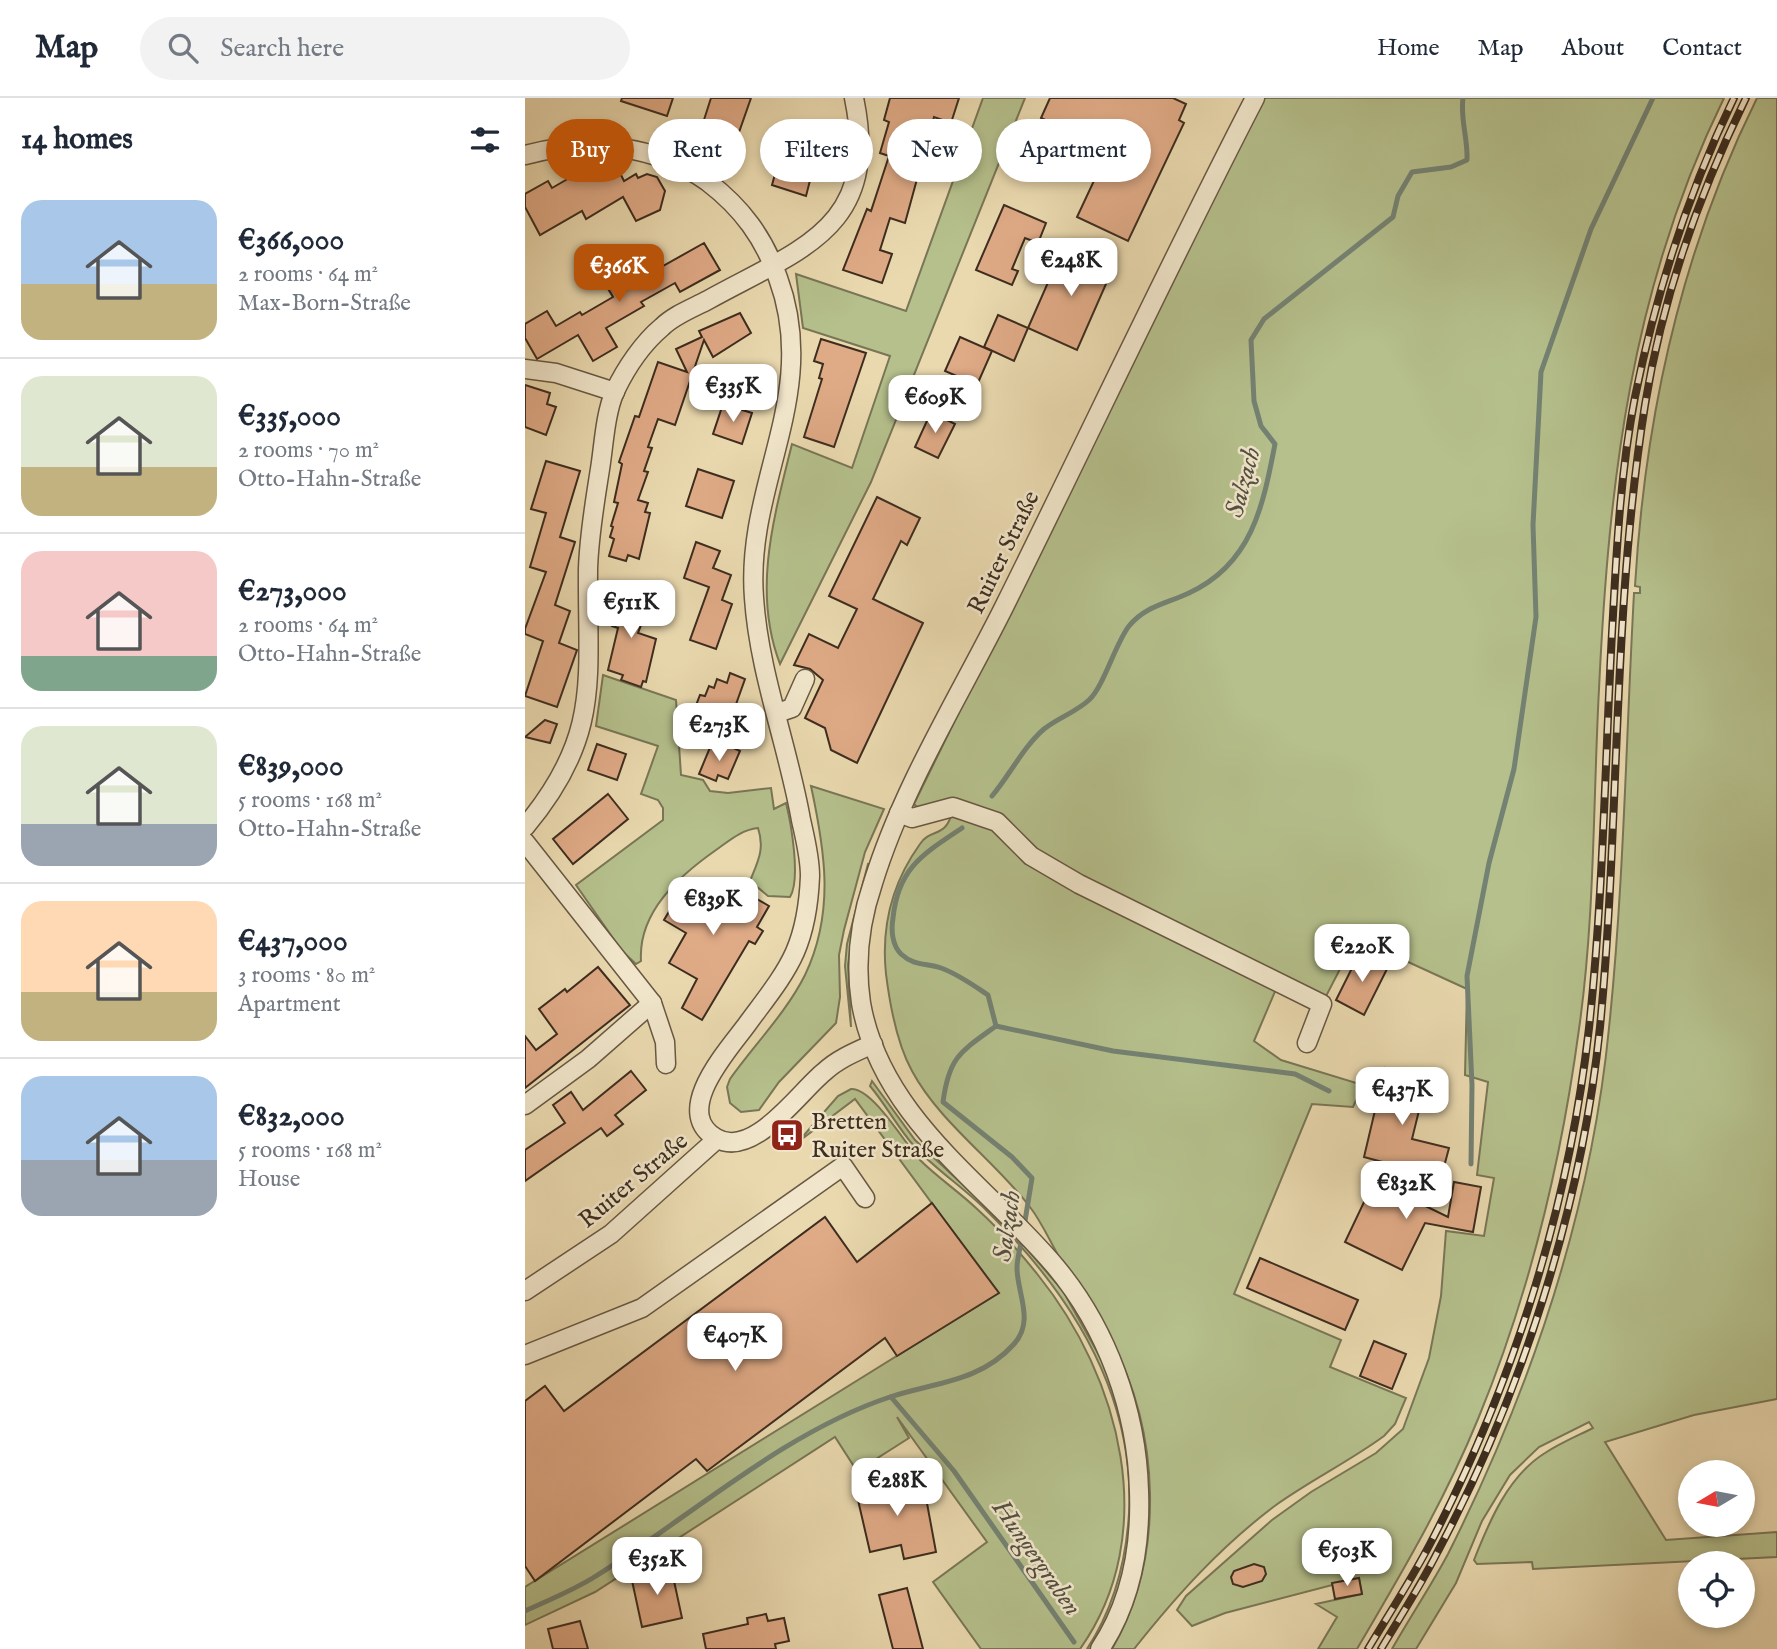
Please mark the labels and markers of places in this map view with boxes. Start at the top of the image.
pin: €248K [1022,238,1120,298]
pin: €366K [570,244,668,304]
pin: €335K [684,364,782,424]
pin: €609K [886,376,984,435]
pin: €511K [582,580,680,640]
pin: €273K [670,704,768,763]
pin: €839K [664,878,762,937]
pin: €220K [1313,924,1411,984]
pin: €437K [1353,1068,1451,1127]
place label: Bretten Ruiter Straße [811,1107,944,1166]
bus stop icon: Bretten Ruiter Straße [768,1116,806,1154]
pin: €832K [1357,1162,1455,1221]
pin: €407K [686,1314,784,1373]
pin: €288K [848,1458,946,1518]
pin: €503K [1298,1528,1396,1588]
pin: €352K [608,1538,706,1597]

